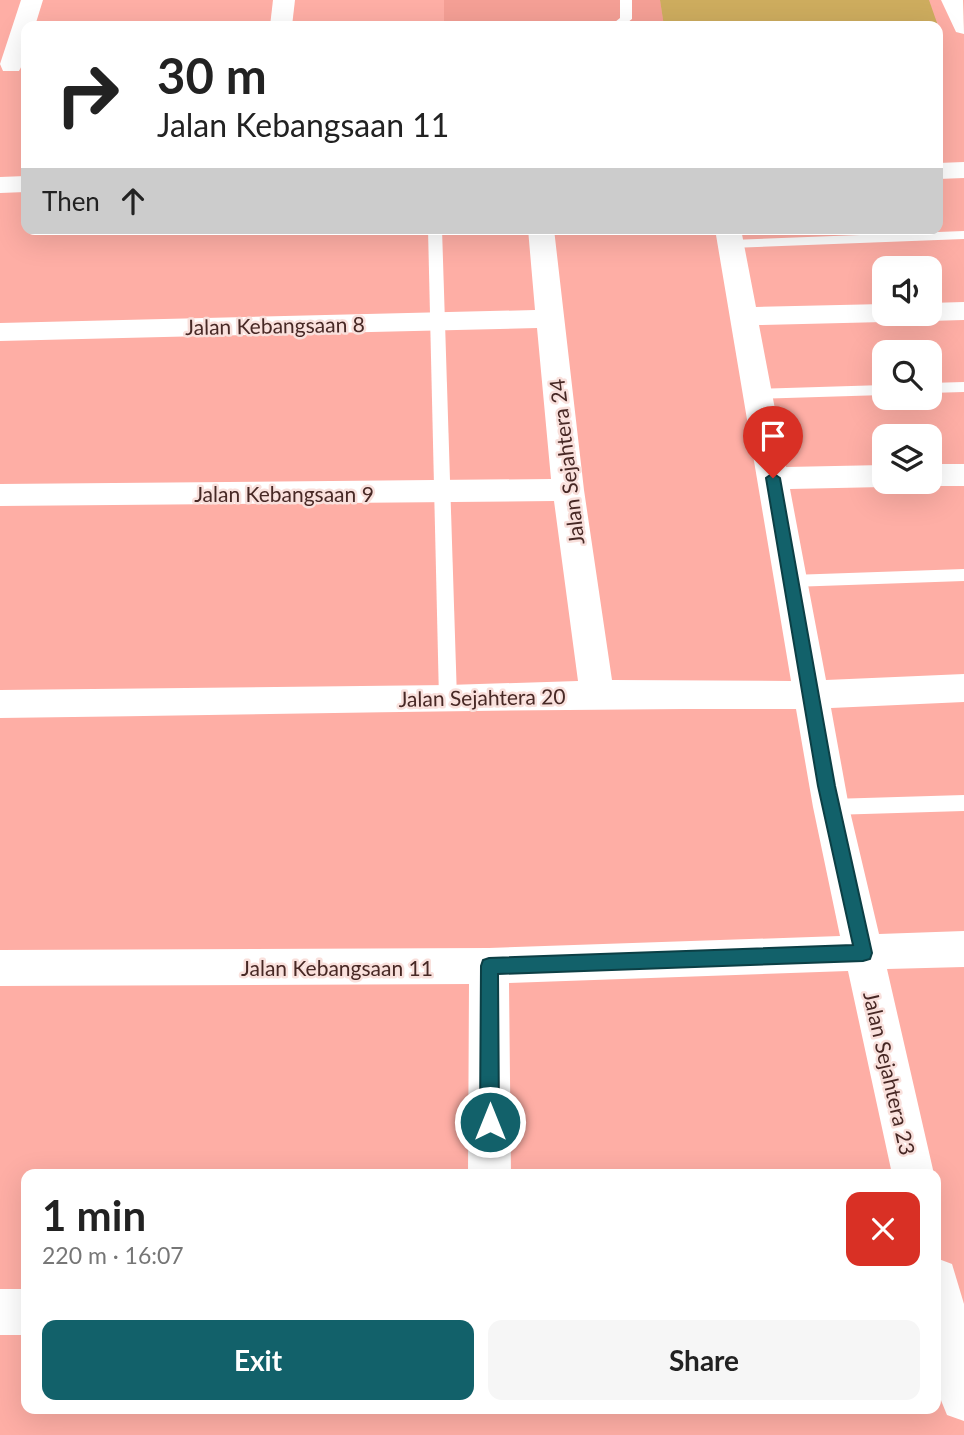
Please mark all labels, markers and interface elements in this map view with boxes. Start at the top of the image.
text: 30 m [157,46,267,104]
icon: right [42,49,133,140]
text: Jalan Kebangsaan 11 [157,105,449,144]
icon: ahead [114,182,152,220]
text: Then [42,185,100,217]
map controls [872,256,942,494]
button: sound [872,256,942,326]
street label: Jalan Kebangsaan 8 [185,311,365,339]
button: search [872,340,942,410]
street label: Jalan Sejahtera 24 [543,378,589,546]
pin [743,406,803,478]
icon: arrive [754,417,792,455]
button: layers [872,424,942,494]
street label: Jalan Kebangsaan 9 [194,481,374,506]
street label: Jalan Sejahtera 20 [398,683,566,711]
street label: Jalan Kebangsaan 11 [241,955,433,980]
street label: Jalan Sejahtera 23 [859,989,921,1157]
position arrow [453,1085,527,1159]
text: 1 min [42,1190,146,1240]
button: close [846,1192,920,1266]
text: 220 m · 16:07 [42,1241,184,1269]
button: Exit [42,1320,474,1400]
button: Share [488,1320,920,1400]

